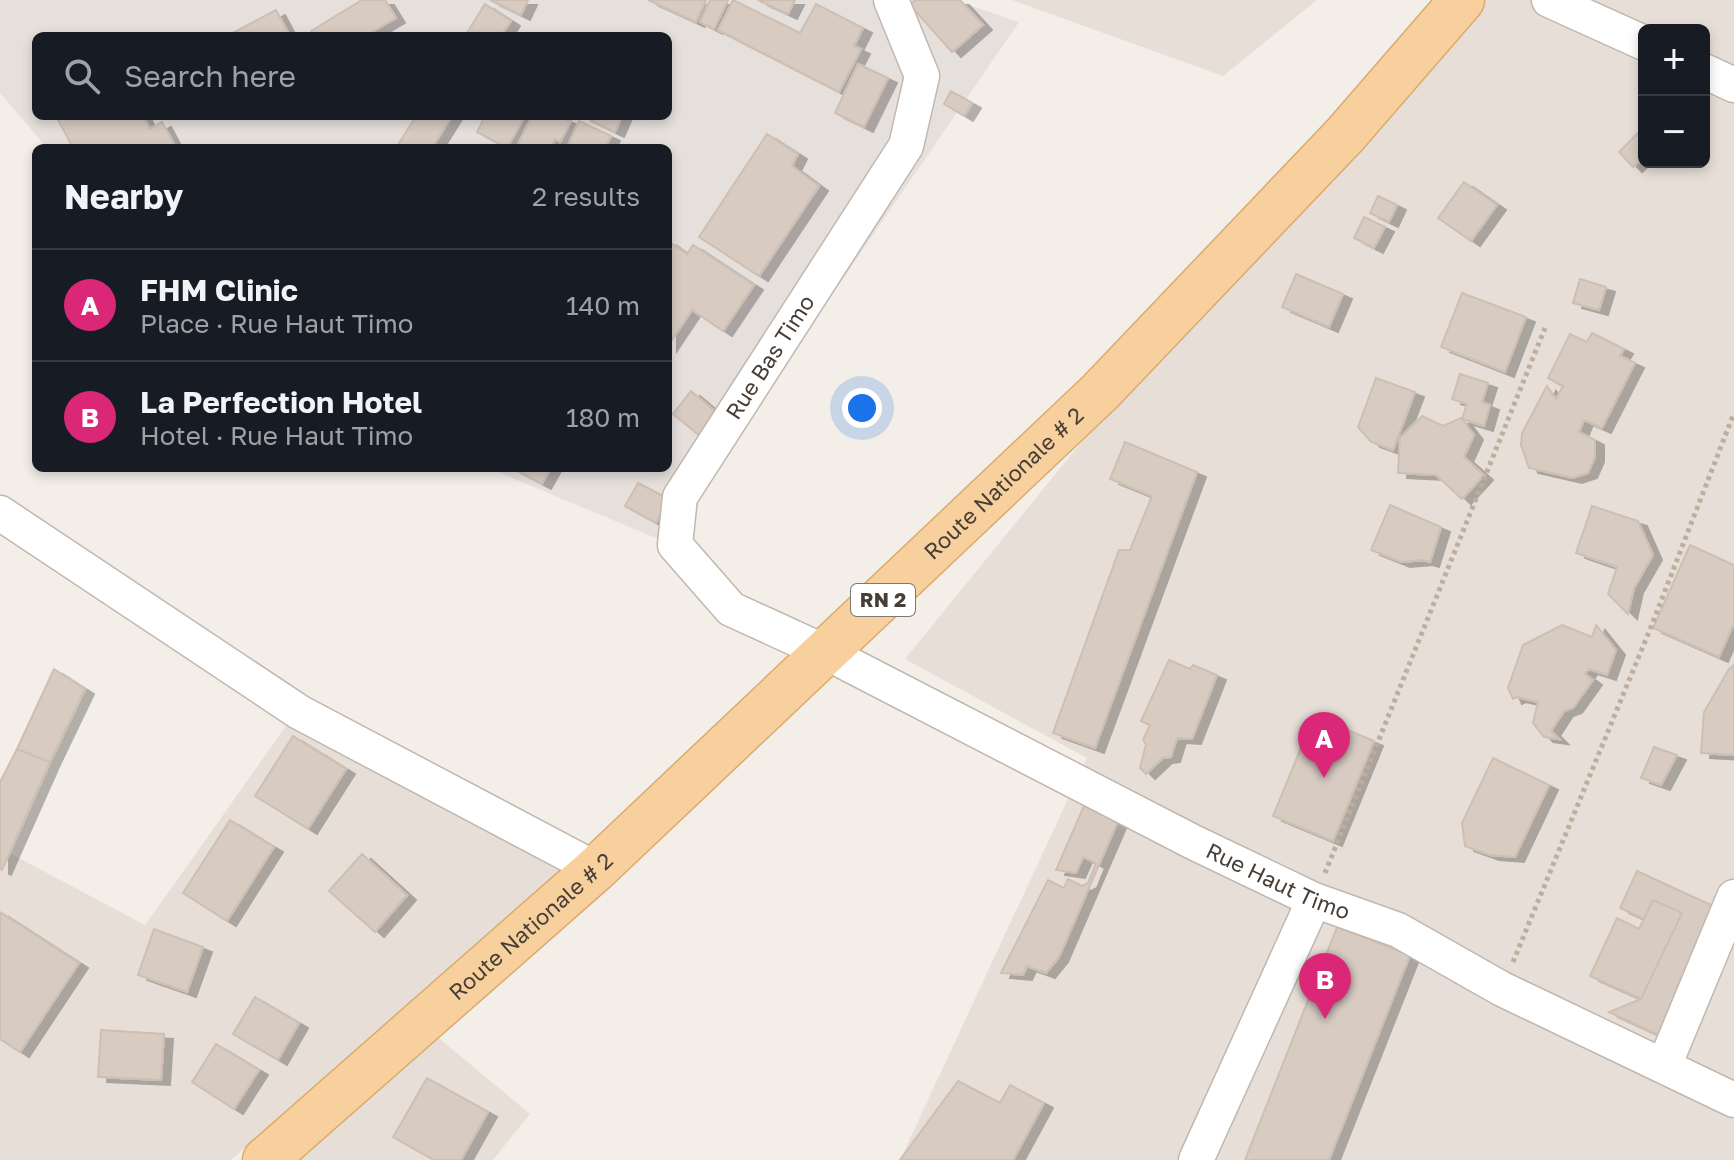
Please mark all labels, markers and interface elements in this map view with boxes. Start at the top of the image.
map controls [1638,24,1710,168]
button: + [1638,24,1710,96]
search box [32,32,672,120]
icon: search [60,54,104,98]
text: Search here [124,58,296,94]
button: − [1638,96,1710,168]
text: Nearby [64,176,184,216]
text: 2 results [532,181,640,212]
text: FHM Clinic [140,272,298,308]
text: A [81,290,99,321]
text: 140 m [566,290,640,321]
street label: Rue Bas Timo [719,290,820,424]
text: Place · Rue Haut Timo [140,308,413,339]
text: La Perfection Hotel [140,384,422,420]
your location [842,388,882,428]
street label: Route Nationale # 2 [918,401,1089,565]
text: B [81,402,99,433]
text: 180 m [566,402,640,433]
text: Hotel · Rue Haut Timo [140,420,413,451]
road number: RN 2 [851,584,915,616]
pin: A [1298,712,1350,778]
street label: Rue Haut Timo [1202,836,1354,925]
street label: Route Nationale # 2 [443,846,618,1005]
pin: B [1299,953,1351,1019]

